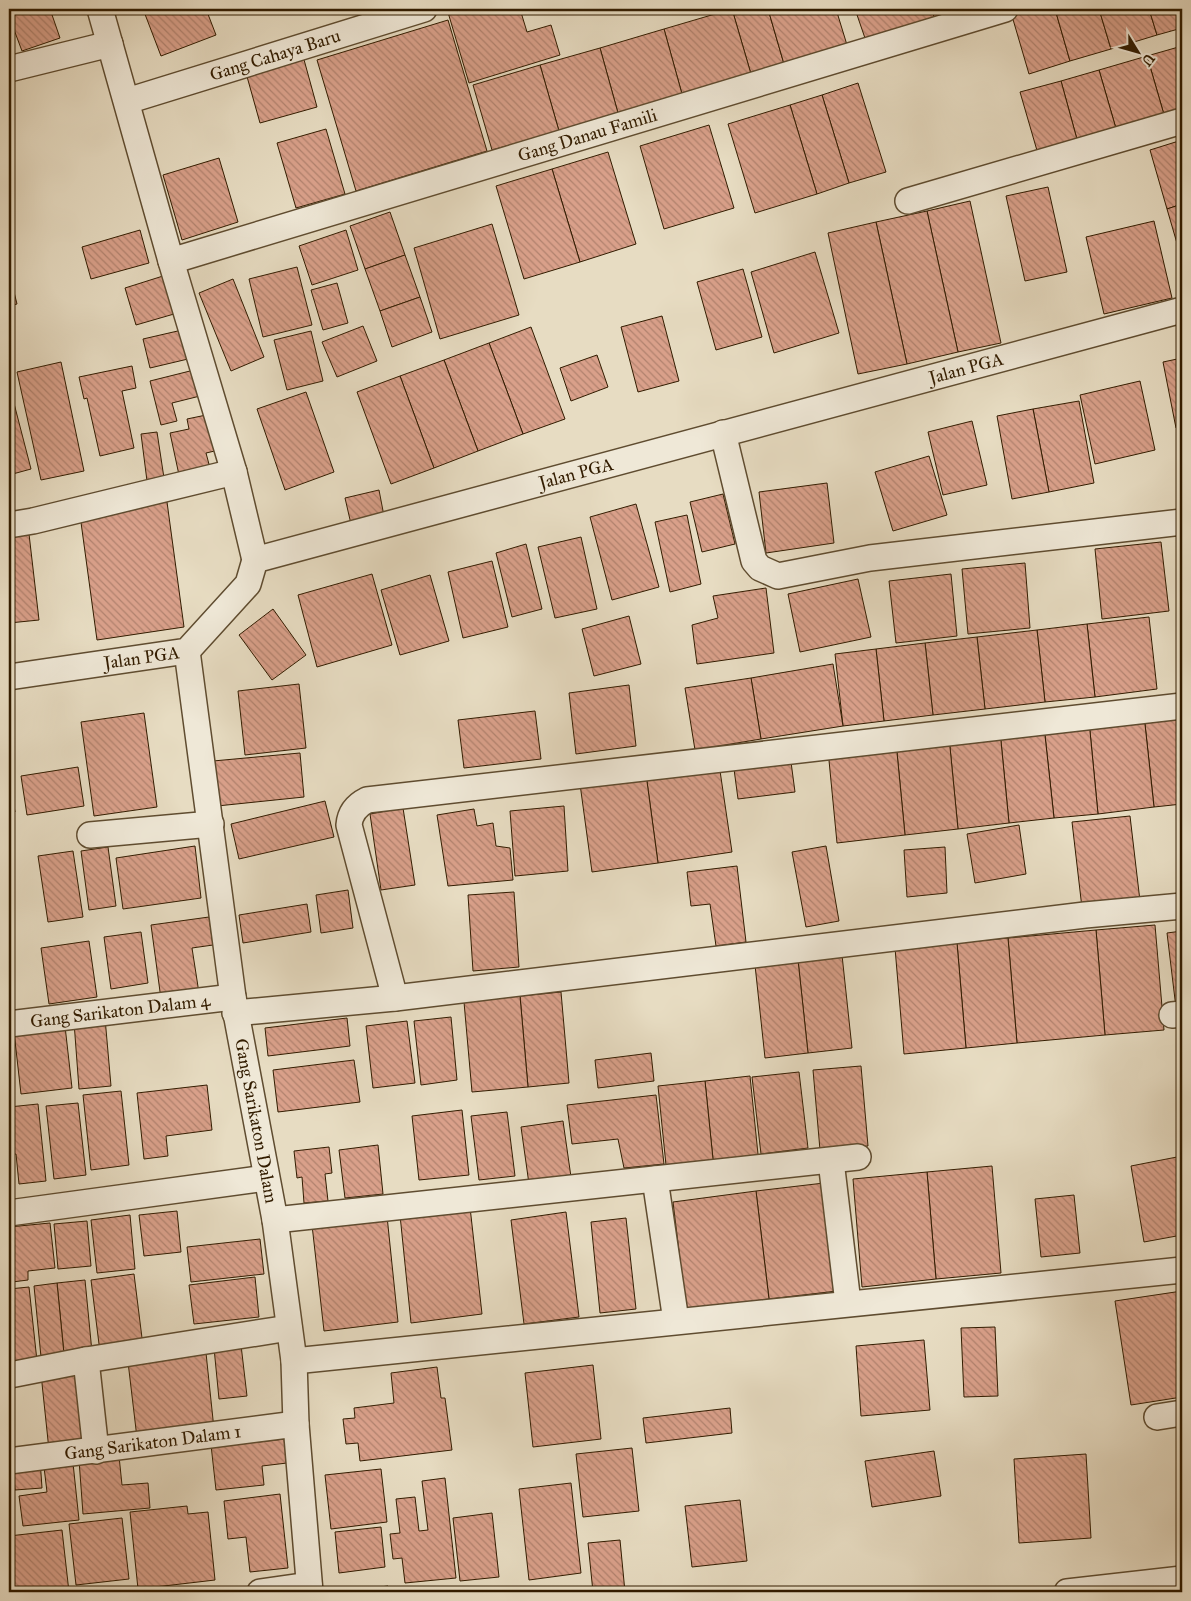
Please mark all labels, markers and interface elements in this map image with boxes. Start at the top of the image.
street label: Gang Cahaya Baru [207,24,344,86]
north arrow [1114,28,1164,78]
text: U [1137,50,1158,70]
street label: Gang Danau Famili [515,104,660,167]
street label: Jalan PGA [925,348,1006,390]
street label: Jalan PGA [534,453,616,495]
street label: Jalan PGA [100,641,181,675]
street label: Gang Sarikaton Dalam 4 [29,989,212,1032]
street label: Gang Sarikaton Dalam [230,1037,283,1205]
street label: Gang Sarikaton Dalam 1 [63,1420,243,1465]

